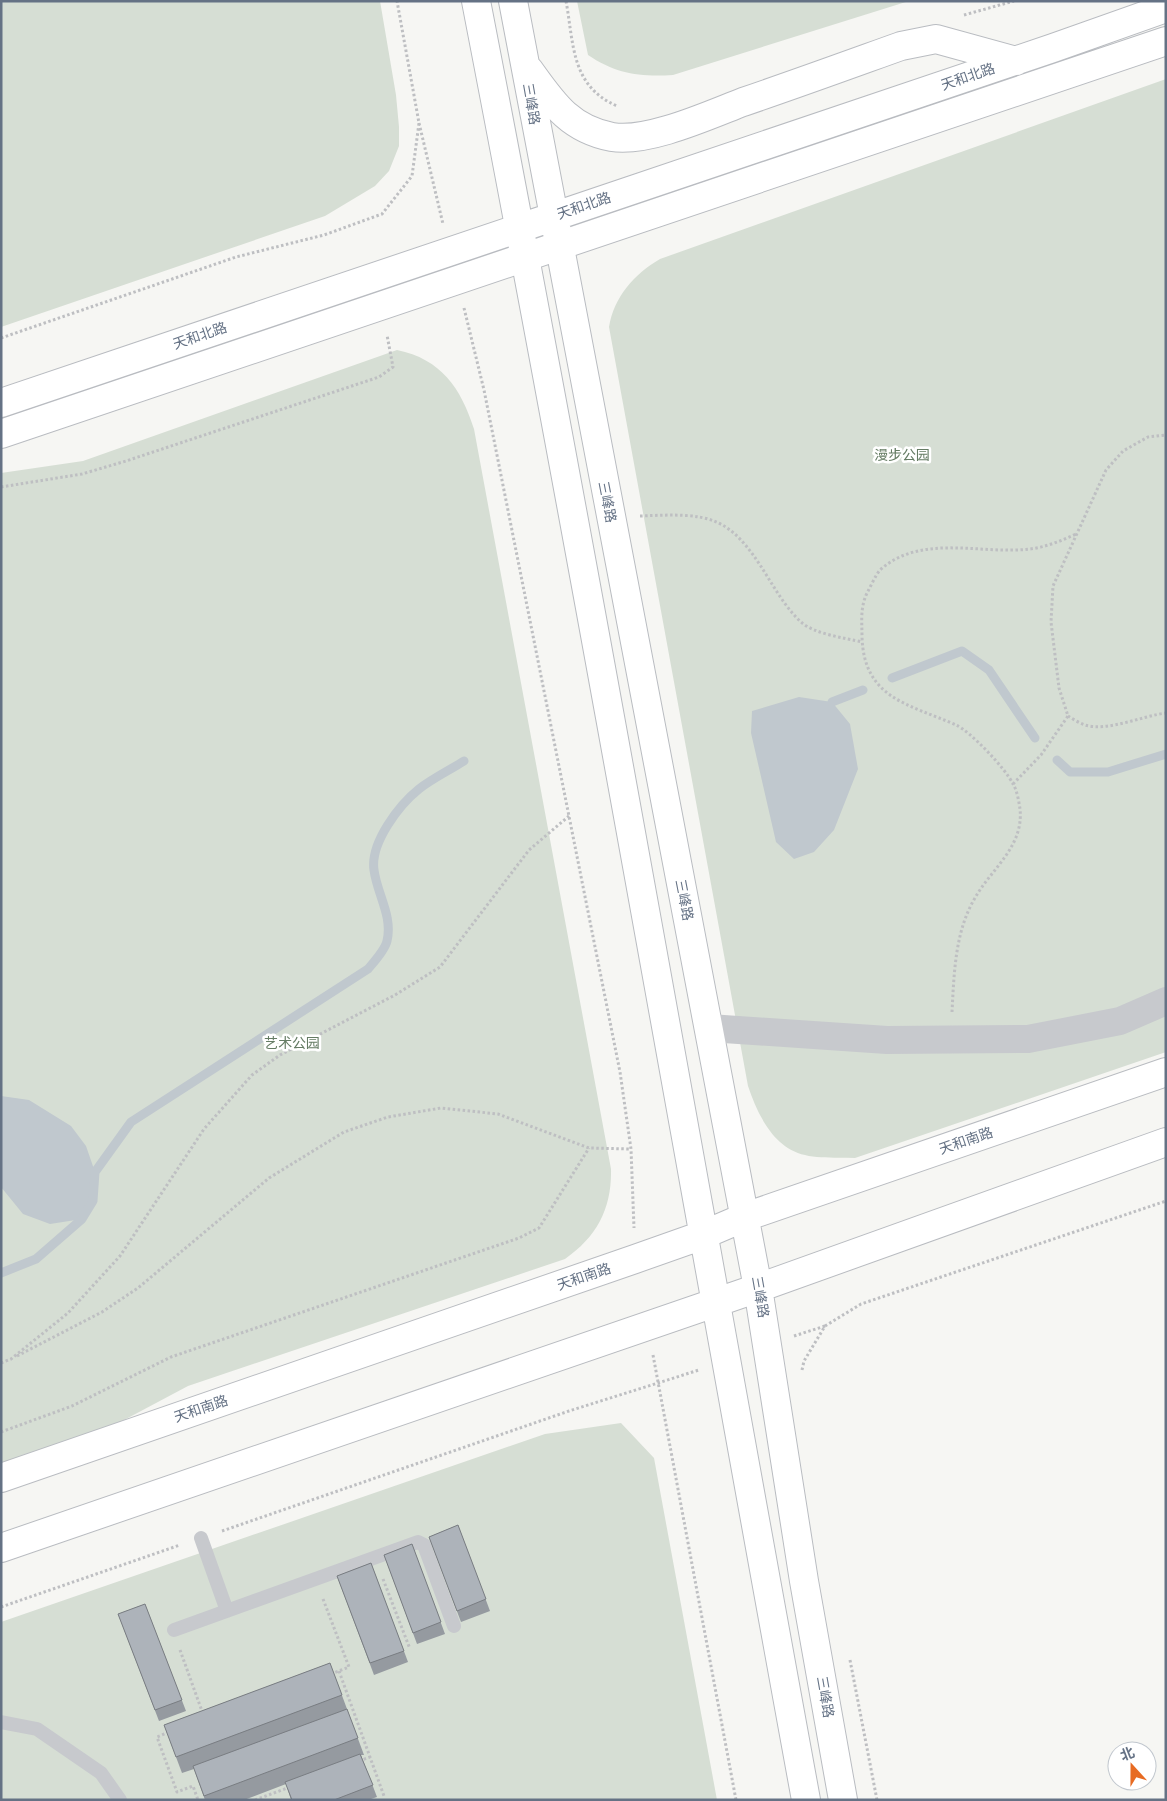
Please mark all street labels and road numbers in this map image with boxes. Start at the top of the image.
street label: 天和北路 [939,60,997,94]
street label: 三峰路 [519,82,543,126]
street label: 天和北路 [555,189,613,223]
street label: 天和北路 [171,319,229,353]
street label: 三峰路 [595,480,619,524]
street label: 三峰路 [672,878,696,922]
street label: 天和南路 [937,1124,995,1158]
street label: 天和南路 [555,1260,613,1294]
street label: 三峰路 [748,1275,772,1319]
street label: 天和南路 [172,1392,230,1426]
street label: 三峰路 [813,1675,837,1719]

